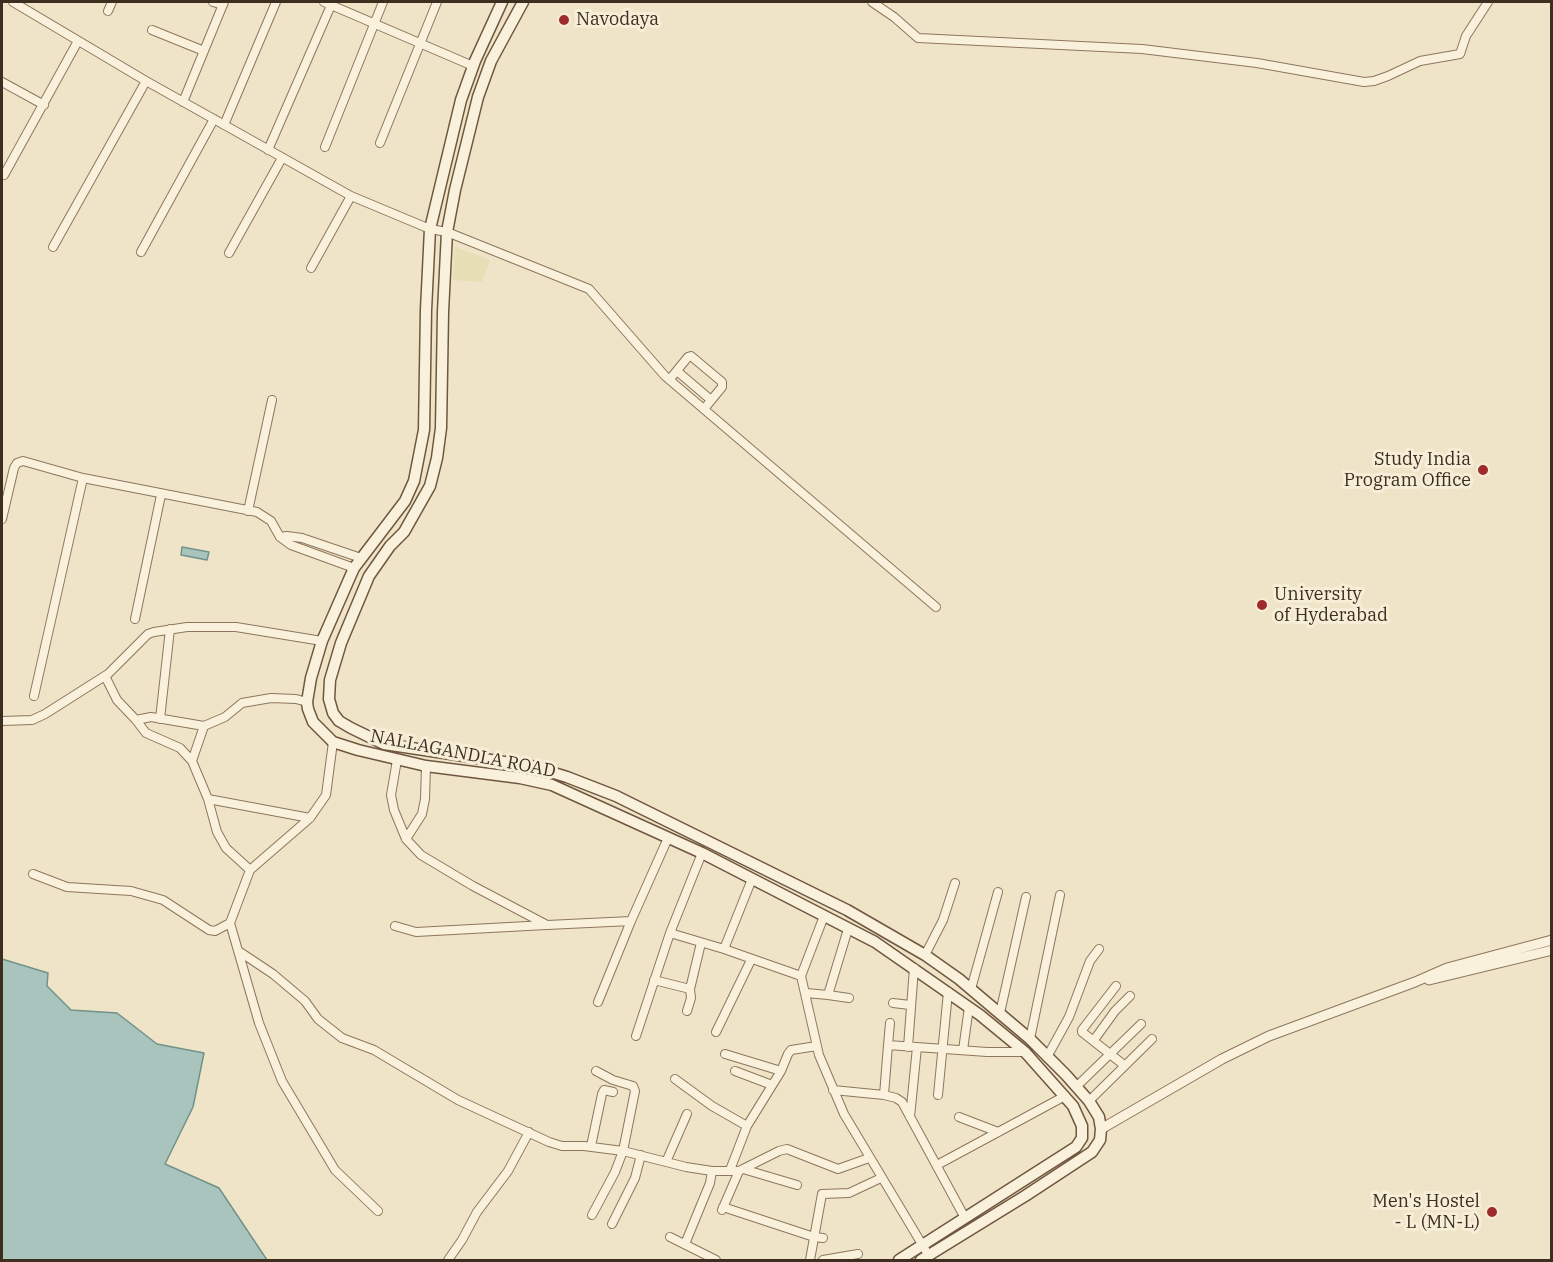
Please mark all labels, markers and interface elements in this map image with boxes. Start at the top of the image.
place label: Navodaya [576,9,659,31]
marker: Navodaya [557,13,571,27]
place label: Study India Program Office [1344,449,1471,492]
marker: Study India Program Office [1476,463,1490,477]
place label: University of Hyderabad [1274,584,1388,626]
marker: University of Hyderabad [1255,598,1269,612]
street label: NALLAGANDLA ROAD [369,725,557,783]
place label: Men's Hostel - L (MN-L) [1372,1191,1480,1234]
marker: Men's Hostel - L (MN-L) [1485,1205,1499,1219]

